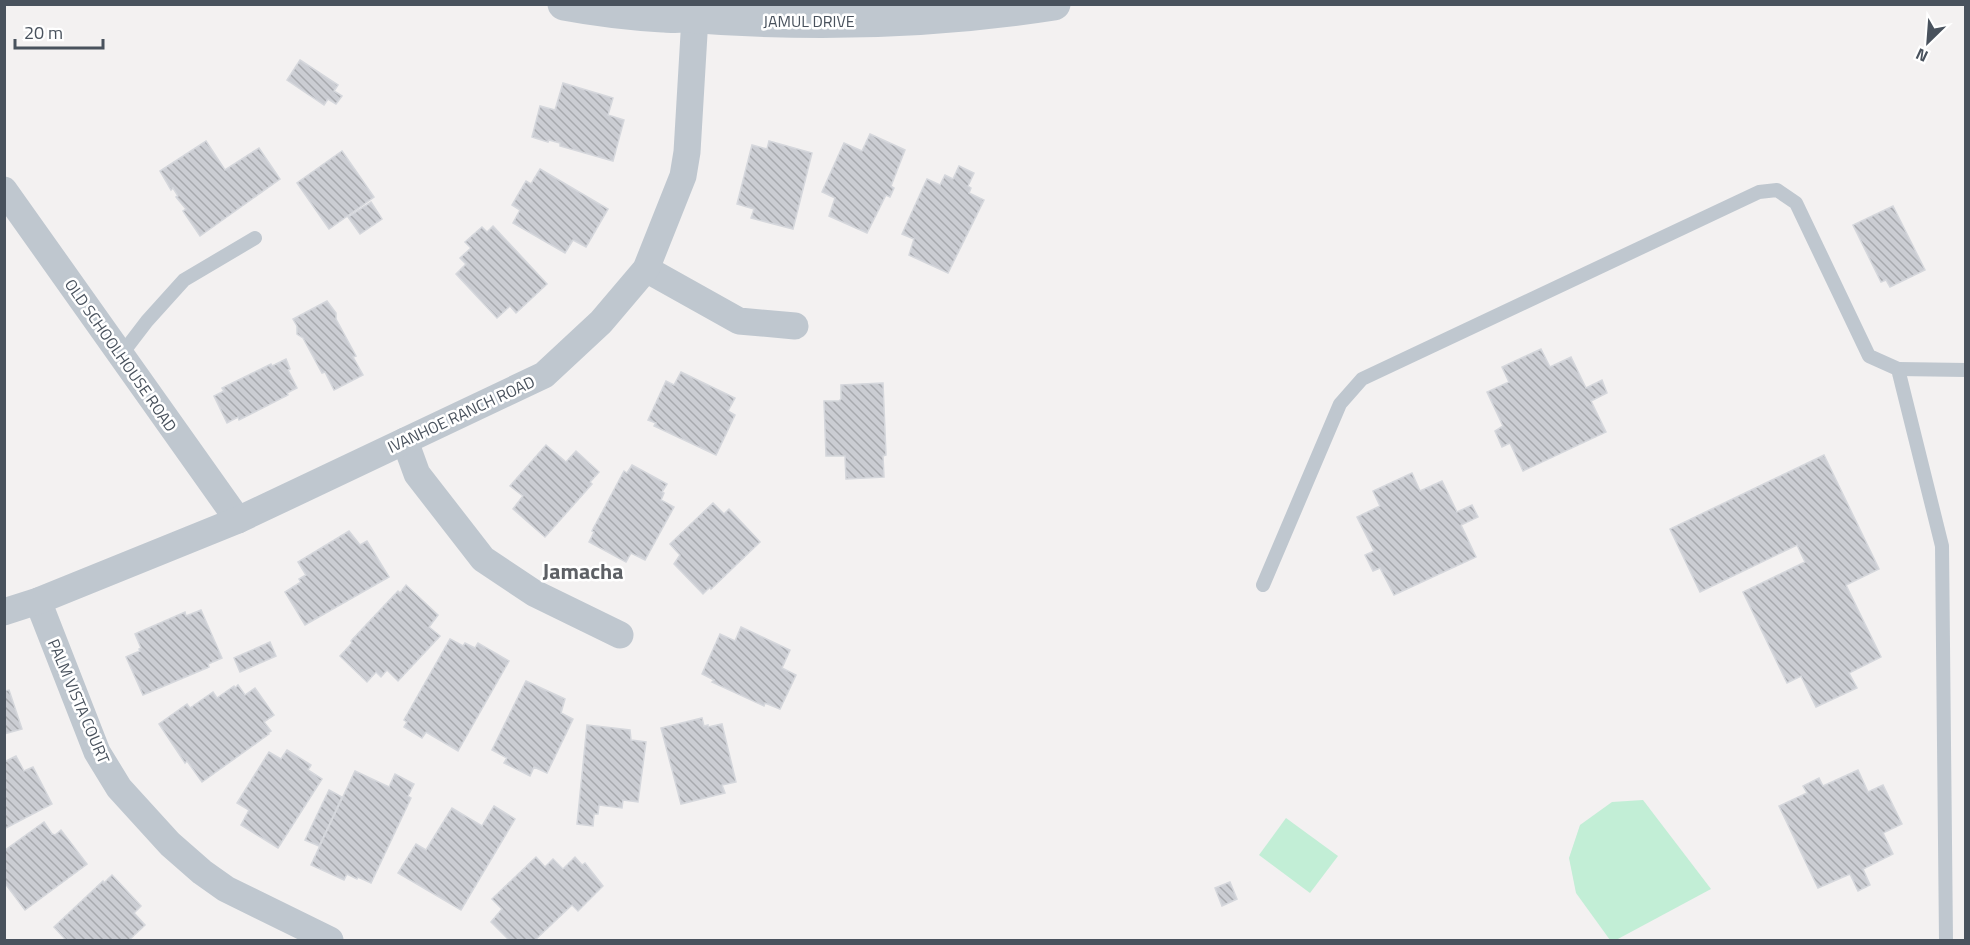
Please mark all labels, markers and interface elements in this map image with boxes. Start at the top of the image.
street label: JAMUL DRIVE [763,9,855,33]
scale bar [15,12,104,50]
north arrow [1898,12,1958,72]
text: 20 m [24,19,63,46]
text: N [1912,42,1932,69]
street label: OLD SCHOOLHOUSE ROAD [59,274,183,436]
street label: IVANHOE RANCH ROAD [383,369,539,459]
district label: Jamacha [543,554,623,588]
street label: PALM VISTA COURT [42,635,116,768]

